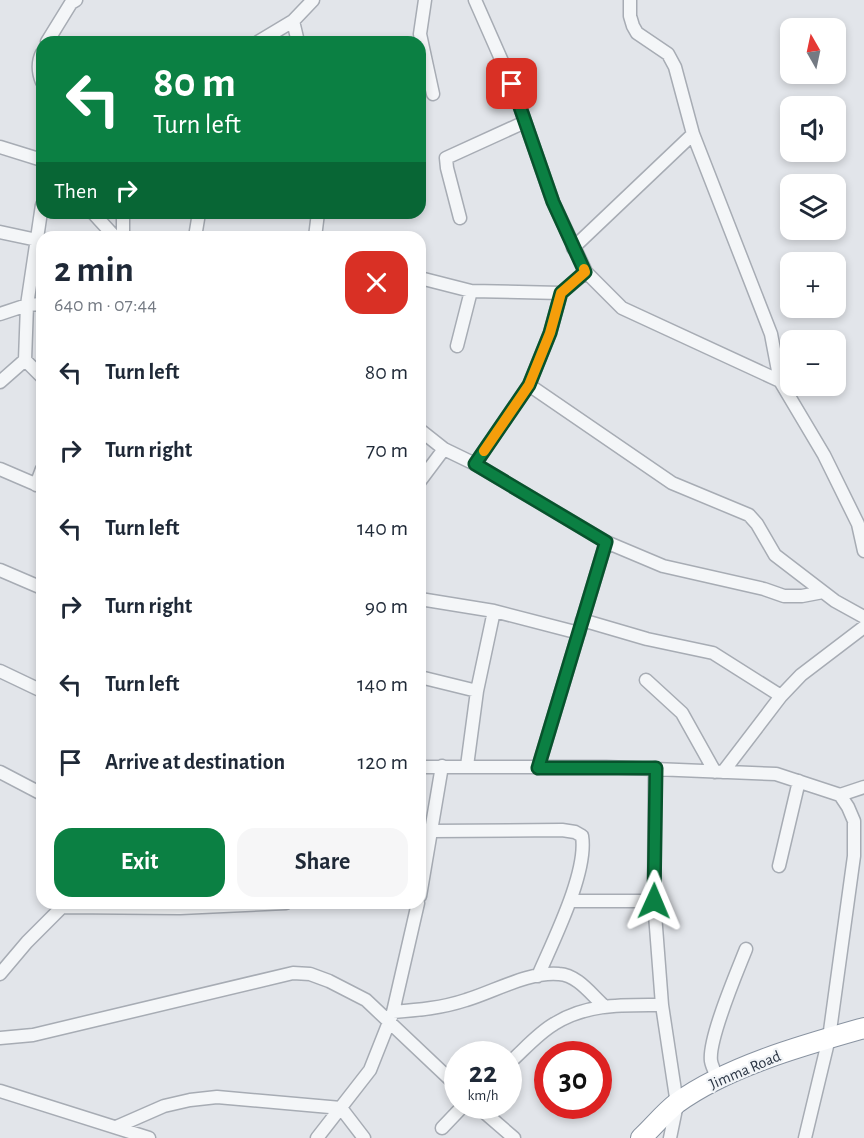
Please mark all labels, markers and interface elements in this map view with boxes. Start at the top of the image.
north arrow [780,18,846,84]
map controls [780,18,846,396]
pin [486,58,537,109]
icon: left [54,60,132,138]
text: 80 m [153,62,236,104]
icon: arrive [495,67,528,100]
button: sound [780,96,846,162]
text: Turn left [153,111,241,138]
icon: right [110,174,143,207]
button: layers [780,174,846,240]
text: Then [54,180,98,202]
button: close [345,251,408,314]
text: 2 min [54,252,134,288]
button: + [780,252,846,318]
text: 640 m · 07:44 [54,295,157,315]
button: − [780,330,846,396]
icon: left [54,356,87,389]
text: Turn left [105,361,179,383]
text: 80 m [365,361,408,383]
icon: right [54,434,87,467]
text: Turn right [105,439,192,461]
text: 70 m [366,439,408,461]
icon: left [54,512,87,545]
text: Turn left [105,517,179,539]
text: 140 m [357,517,408,539]
icon: right [54,590,87,623]
text: Turn right [105,595,192,617]
text: 90 m [365,595,408,617]
icon: left [54,668,87,701]
text: Turn left [105,673,179,695]
text: 140 m [357,673,408,695]
icon: arrive [54,746,87,779]
text: Arrive at destination [105,751,285,773]
text: 120 m [358,751,408,773]
button: Exit [54,828,225,897]
button: Share [237,828,408,897]
position arrow [622,869,686,933]
speed limit sign: 30 [534,1041,612,1119]
street label: Jimma Road [707,1048,783,1092]
text: 22 [469,1058,497,1088]
text: km/h [468,1088,498,1103]

